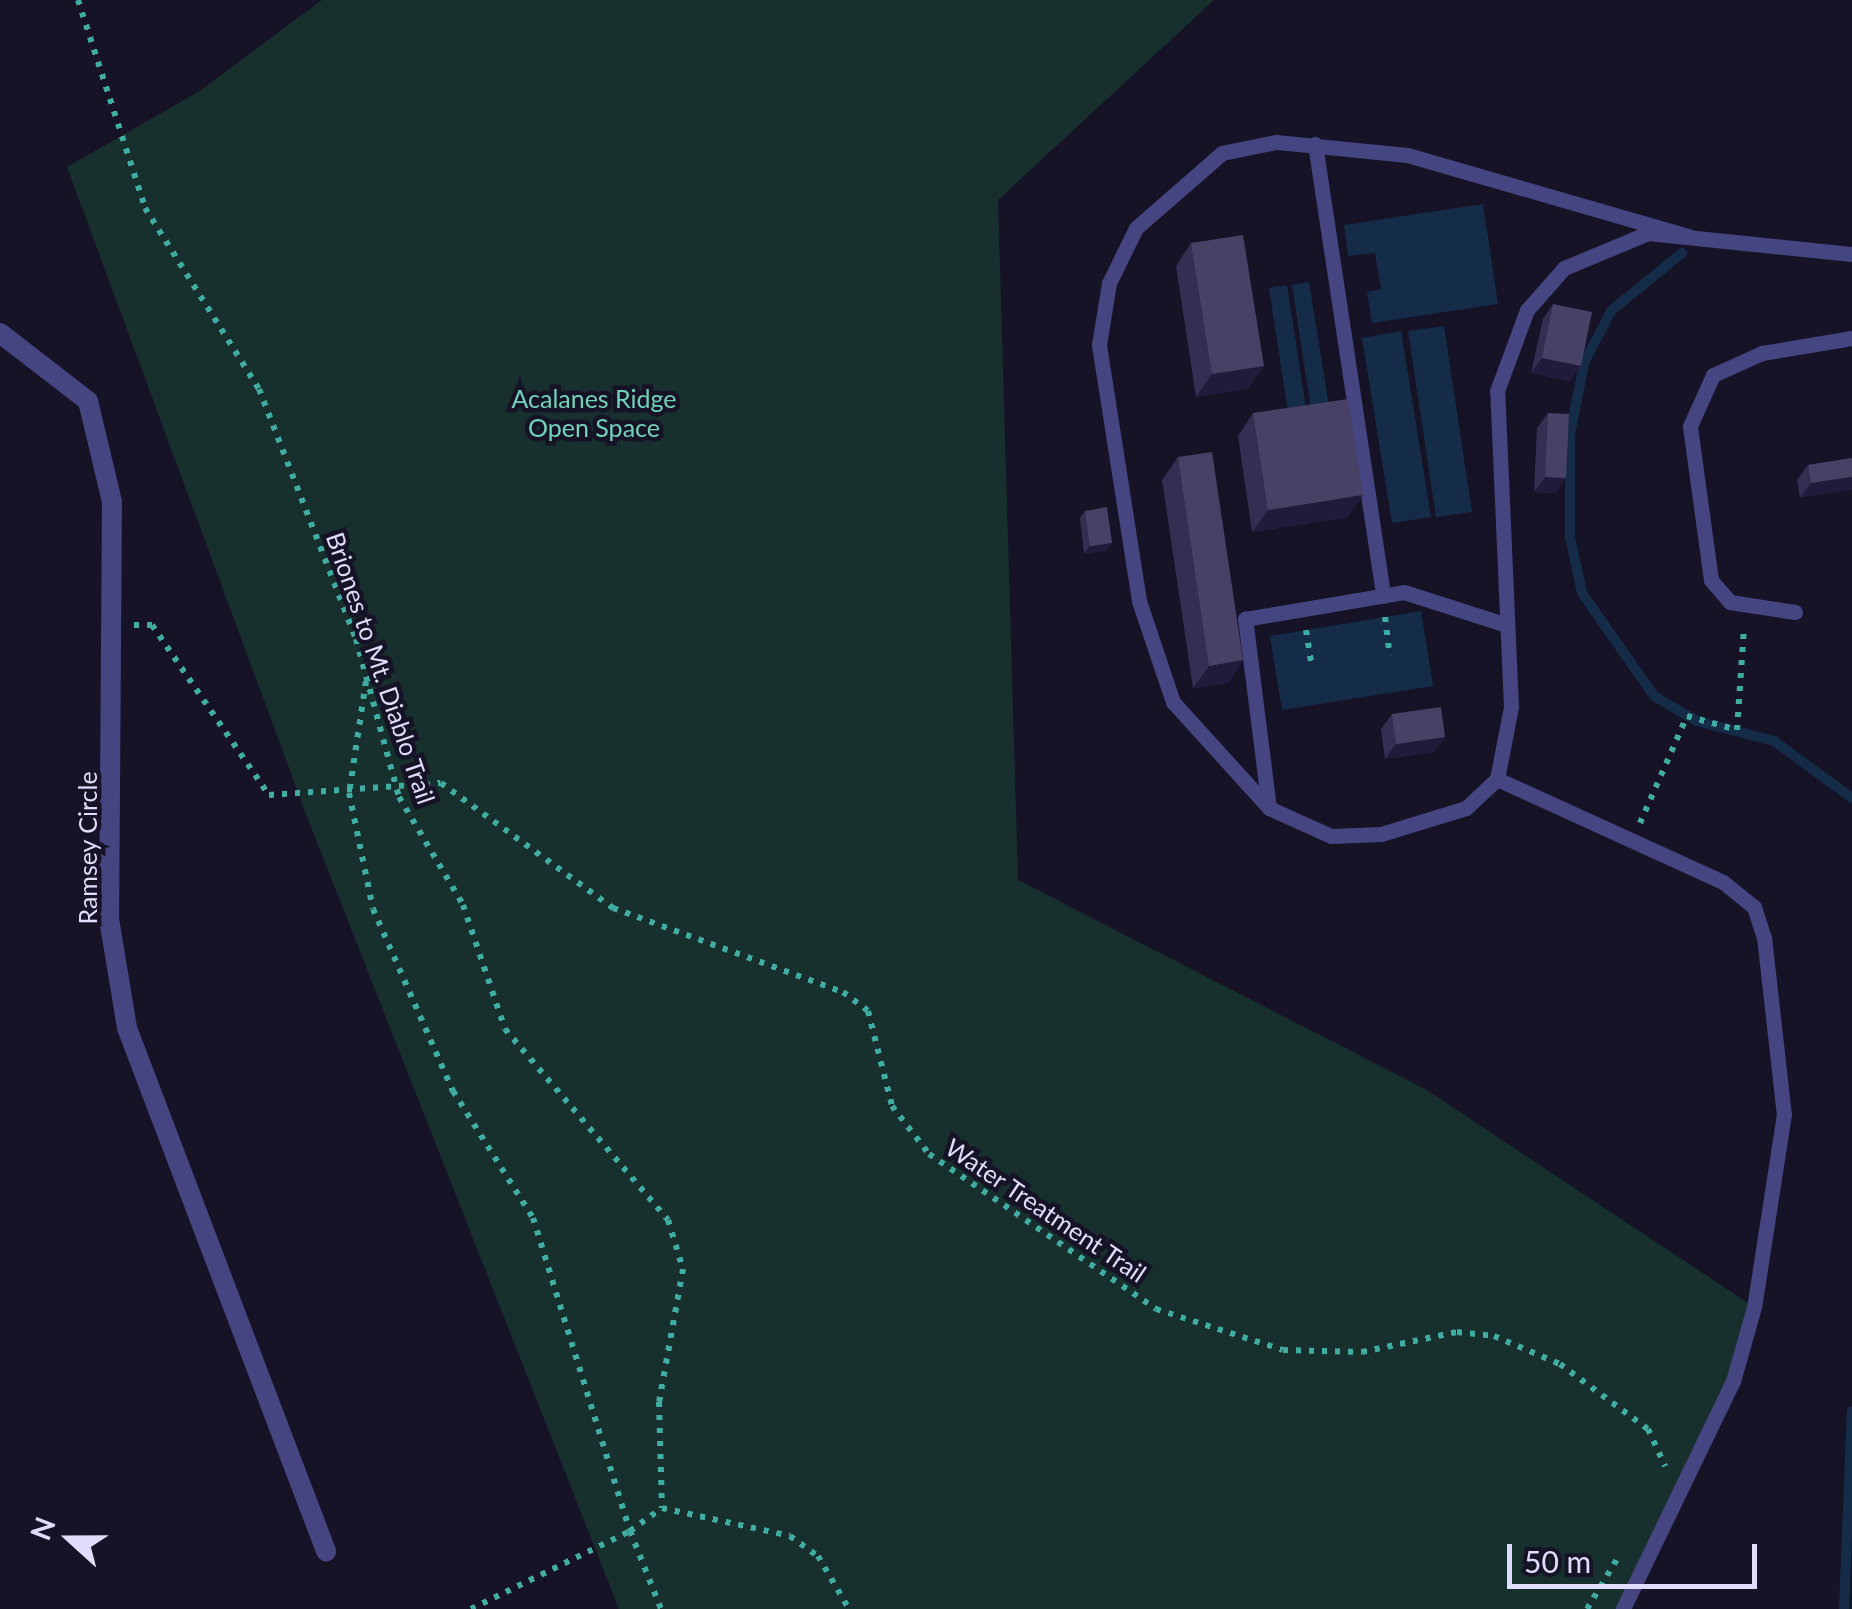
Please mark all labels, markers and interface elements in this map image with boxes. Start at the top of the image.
park label: Acalanes Ridge Open Space [511,384,677,443]
street label: Briones to Mt. Diablo Trail [320,528,442,808]
street label: Ramsey Circle [72,771,102,925]
street label: Water Treatment Trail [939,1131,1153,1289]
north arrow [20,1489,120,1589]
text: N [22,1512,62,1544]
scale bar [1512,1524,1762,1586]
text: 50 m [1524,1543,1591,1579]

